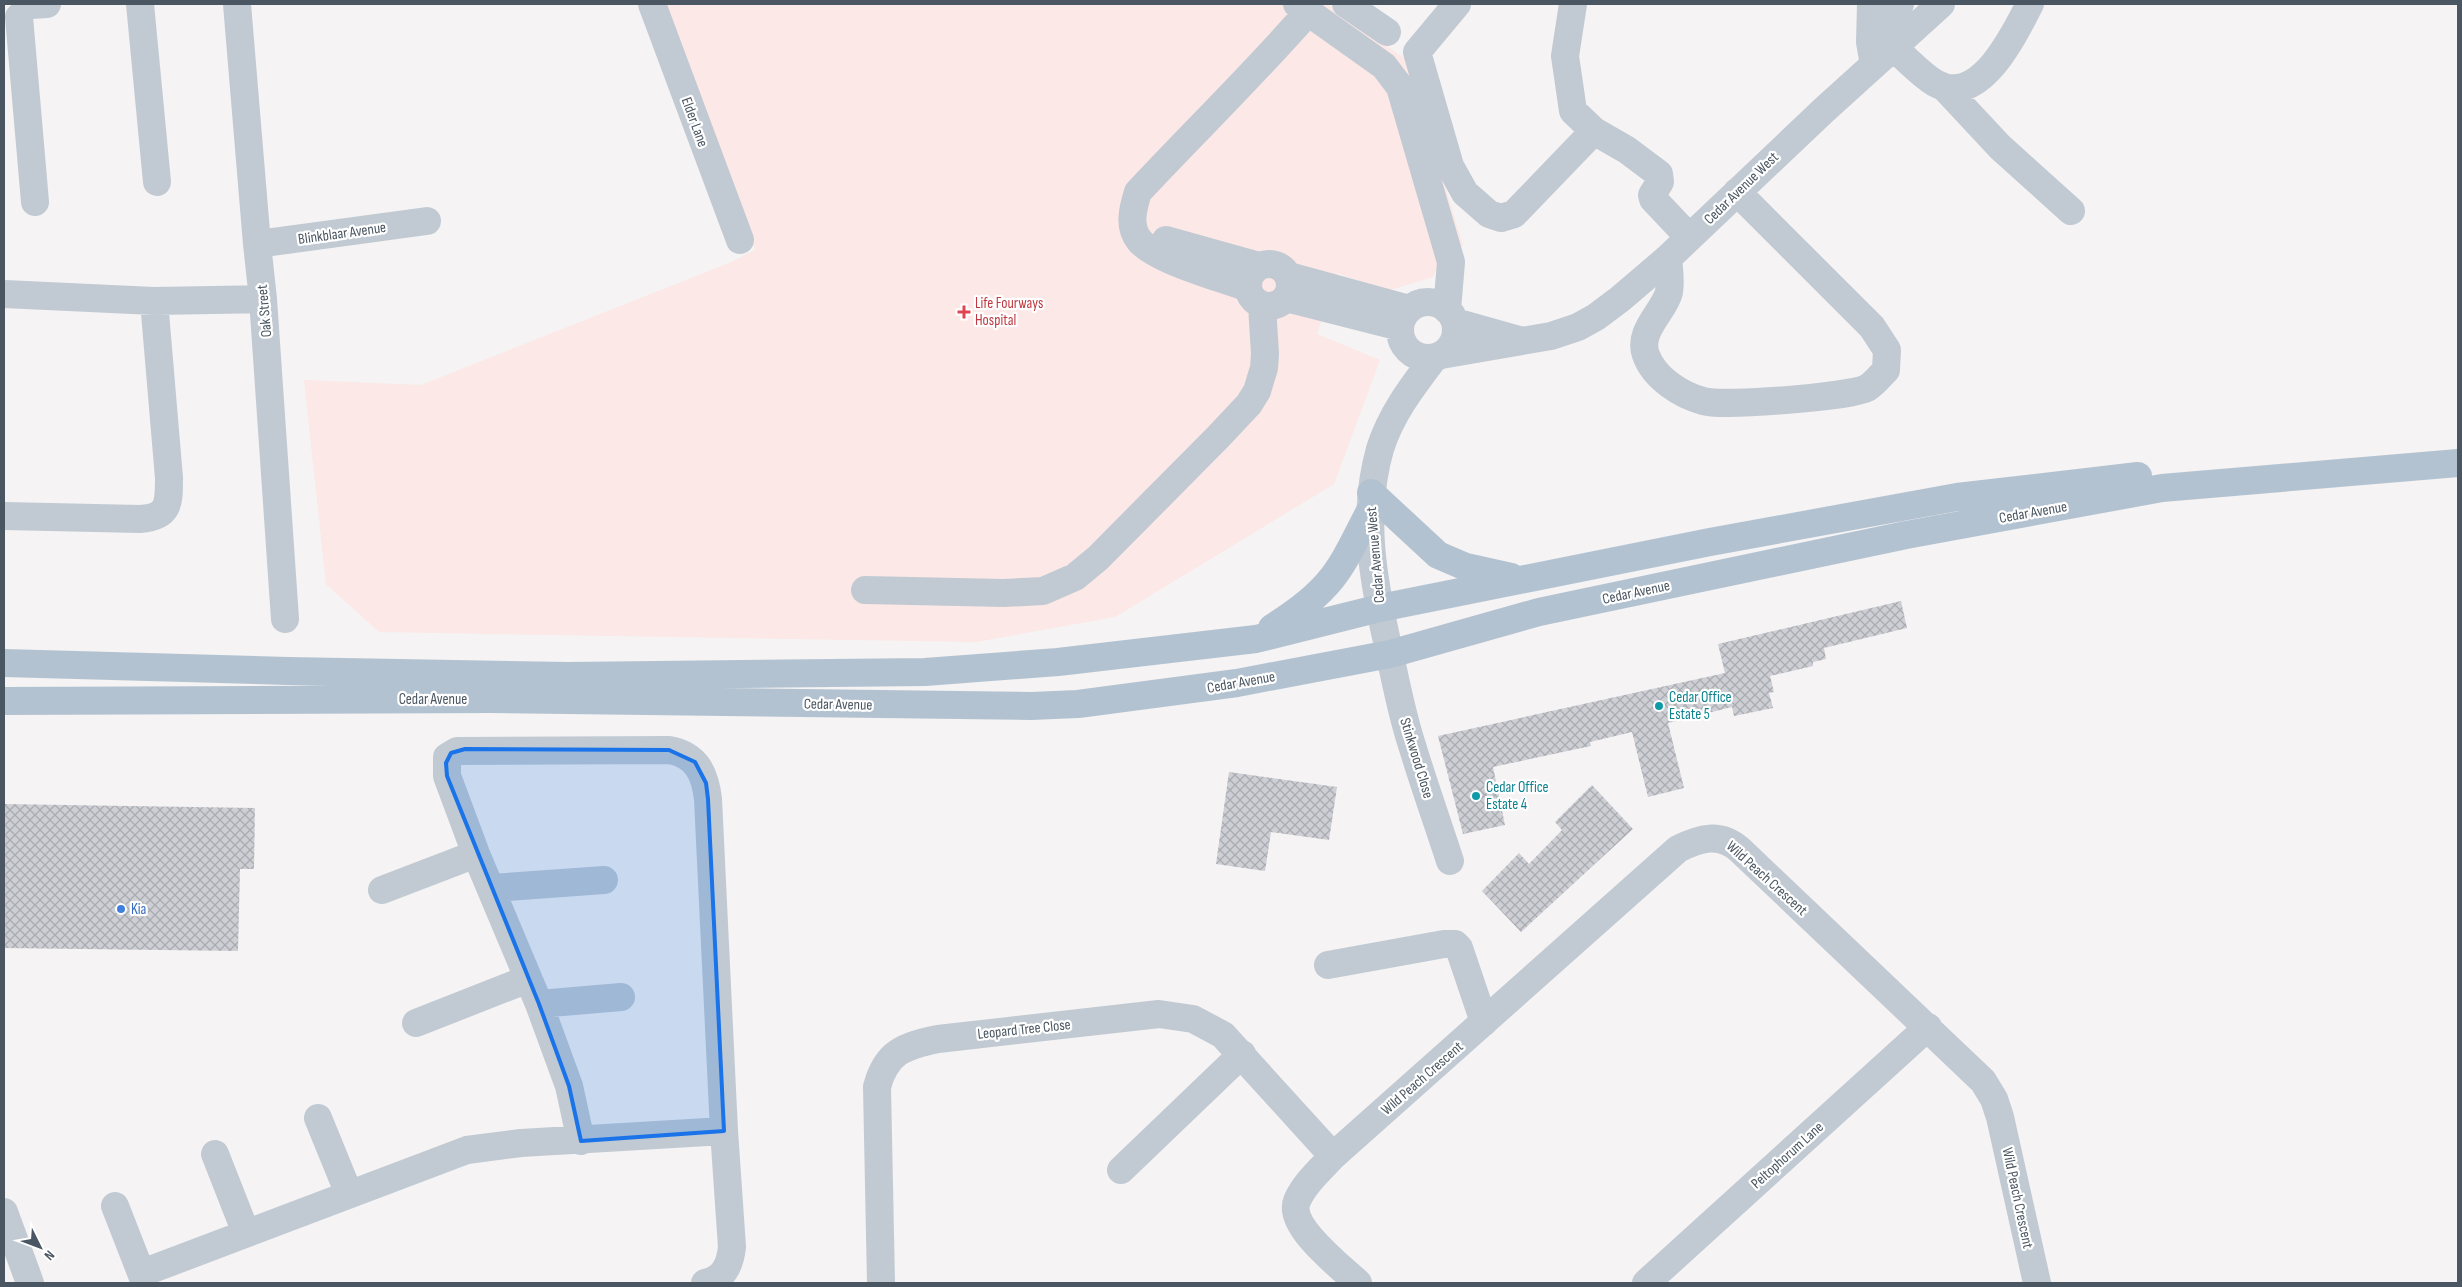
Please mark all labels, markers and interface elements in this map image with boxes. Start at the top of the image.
street label: Elder Lane [677,95,712,150]
street label: Cedar Avenue West [1700,148,1783,229]
street label: Blinkblaar Avenue [297,218,387,249]
street label: Oak Street [253,283,276,338]
place label: Life Fourways Hospital [975,294,1043,330]
marker: Life Fourways Hospital [957,305,971,319]
street label: Cedar Avenue [1998,497,2069,528]
street label: Cedar Avenue West [1362,506,1389,604]
street label: Cedar Avenue [1601,576,1672,609]
street label: Cedar Avenue [1206,667,1277,698]
place label: Cedar Office Estate 5 [1669,688,1732,724]
street label: Cedar Avenue [399,690,467,709]
street label: Cedar Avenue [804,694,872,715]
marker: Cedar Office Estate 5 [1653,700,1665,712]
street label: Stinkwood Close [1395,716,1438,801]
place label: Cedar Office Estate 4 [1486,778,1549,814]
marker: Cedar Office Estate 4 [1470,790,1482,802]
street label: Wild Peach Crescent [1722,837,1811,920]
place label: Kia [131,900,147,919]
marker: Kia [115,903,127,915]
street label: Leopard Tree Close [977,1015,1072,1044]
street label: Wild Peach Crescent [1377,1037,1468,1119]
street label: Peltophorum Lane [1747,1118,1828,1193]
street label: Wild Peach Crescent [1998,1146,2038,1251]
north arrow [15,1222,65,1272]
text: N [40,1247,58,1264]

